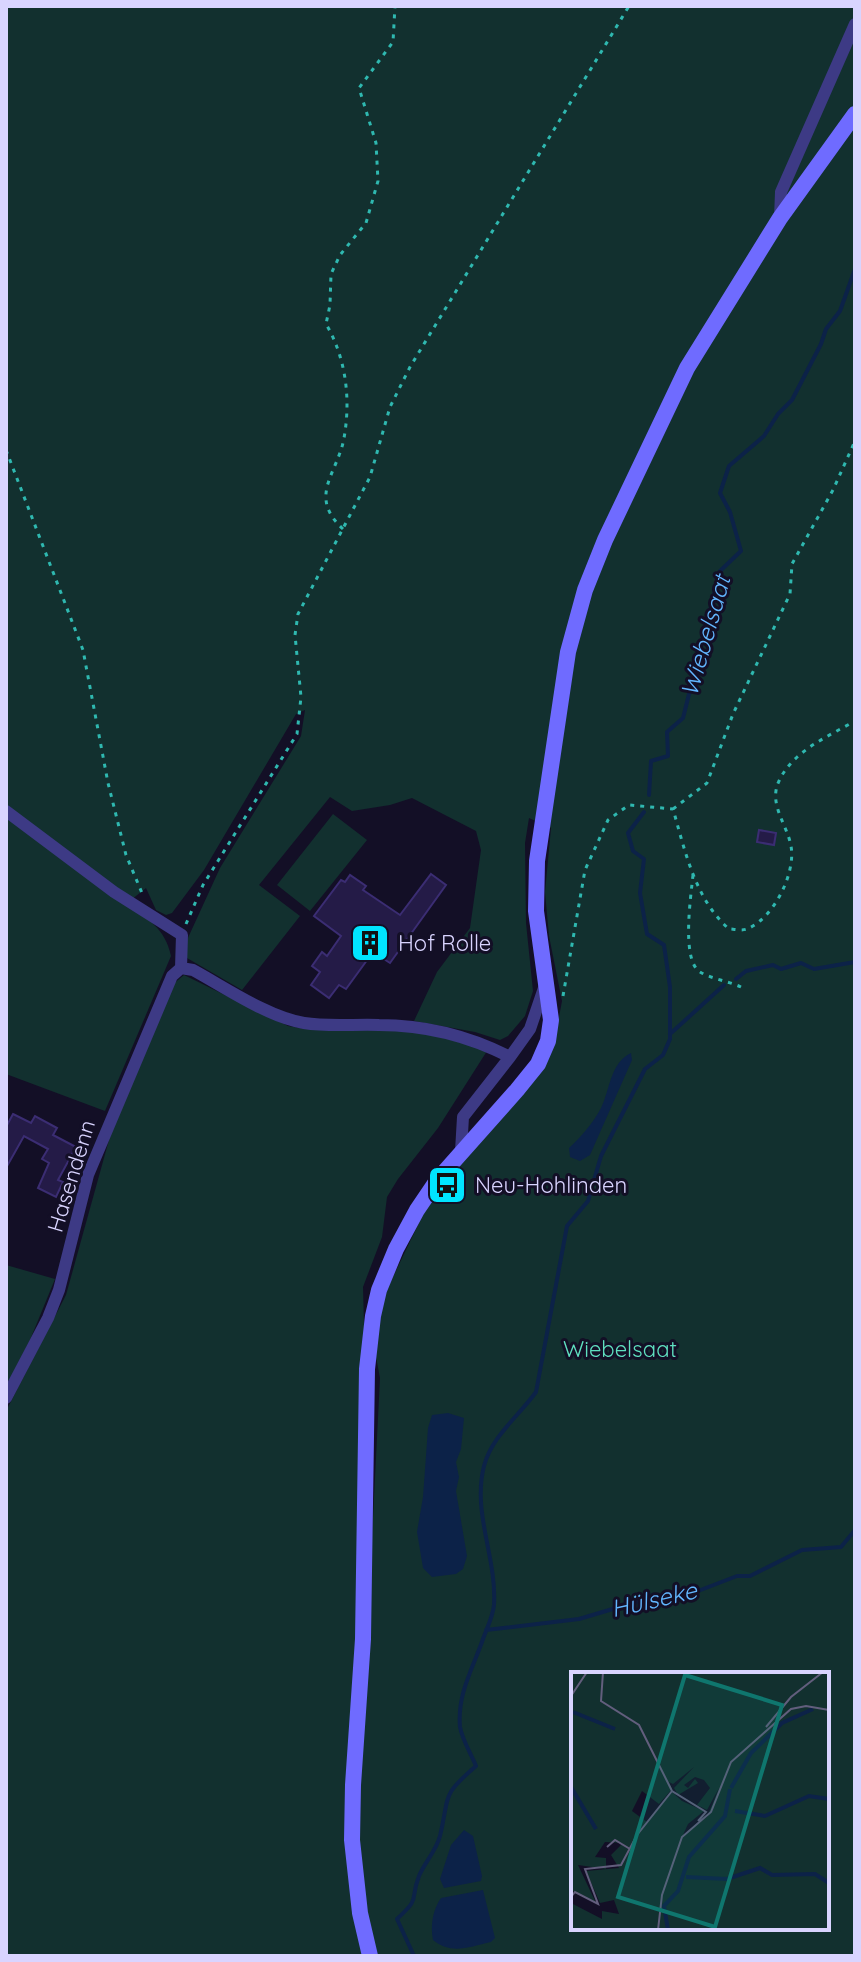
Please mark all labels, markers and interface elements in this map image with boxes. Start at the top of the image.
water label: Wiebelsaat [673,569,737,700]
building icon: Hof Rolle [349,922,391,964]
place label: Hof Rolle [398,929,491,957]
street label: Hasendenn [41,1117,101,1235]
bus stop icon: Neu-Hohlinden [426,1164,468,1206]
place label: Neu-Hohlinden [475,1171,627,1199]
park label: Wiebelsaat [563,1335,677,1363]
water label: Hülseke [608,1574,701,1623]
inset map [571,1672,829,1930]

